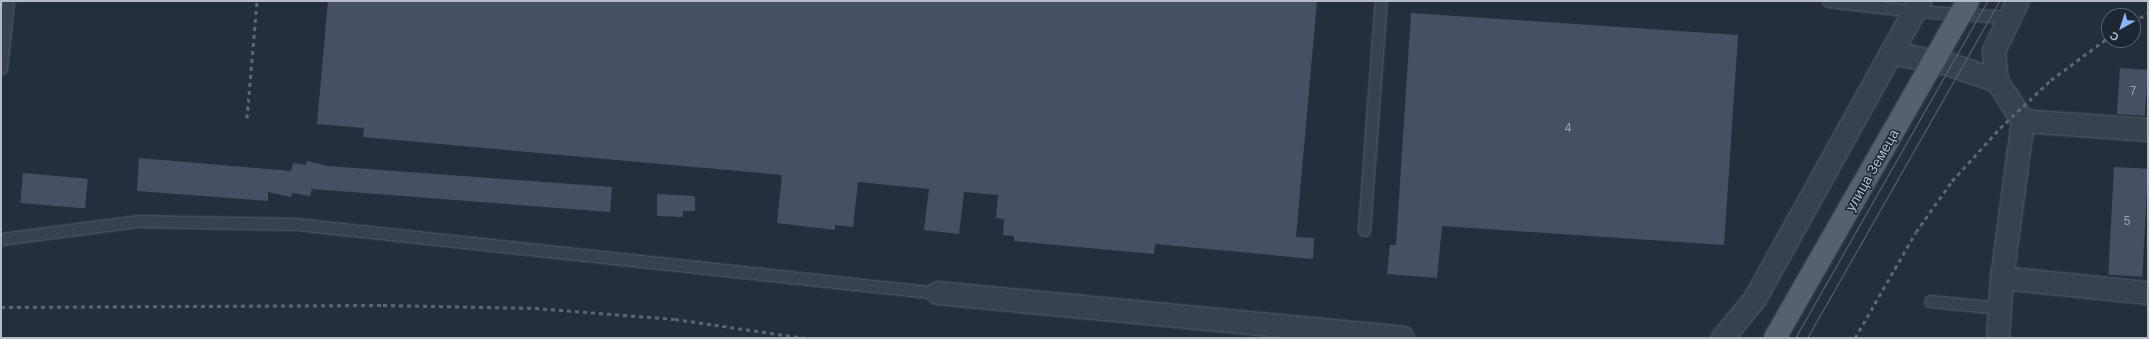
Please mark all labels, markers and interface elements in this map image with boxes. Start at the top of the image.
north arrow [2101,8,2141,48]
text: С [2107,29,2121,44]
house number: 7 [2130,85,2136,99]
house number: 4 [1565,122,1571,136]
street label: улица Земеца [1842,126,1902,214]
house number: 5 [2124,215,2130,229]

